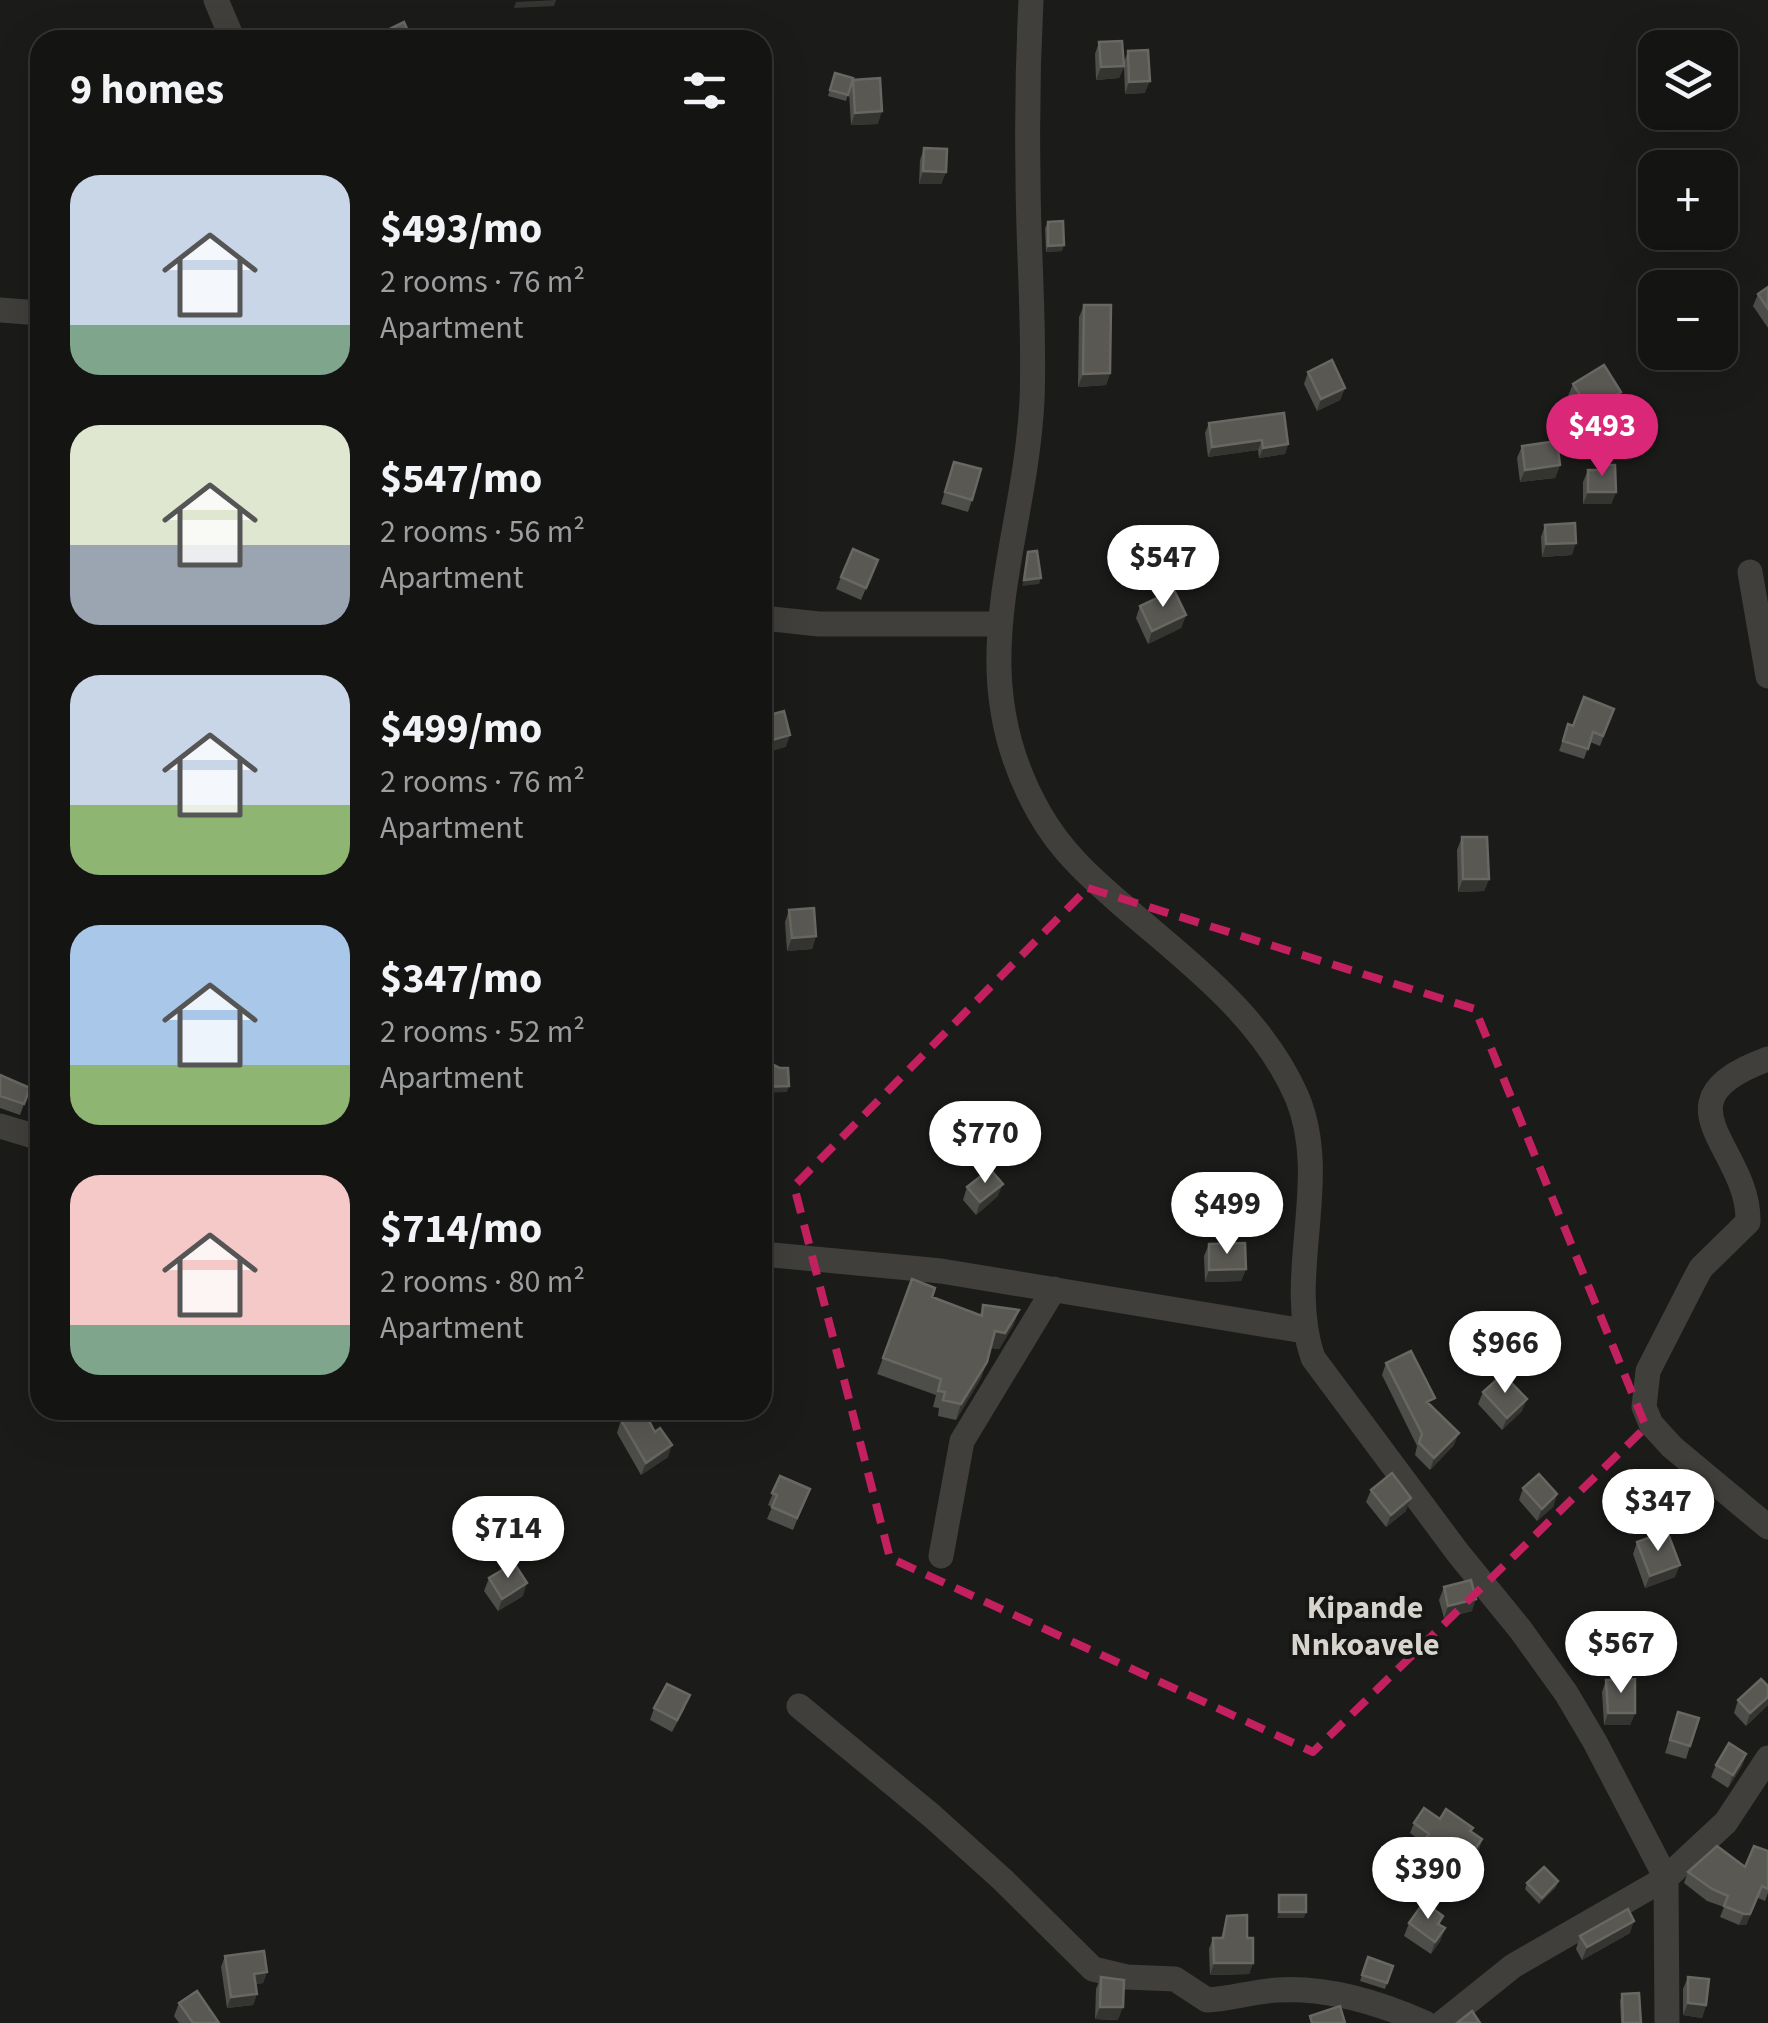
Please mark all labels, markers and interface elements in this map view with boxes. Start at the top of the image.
map controls [1638,30,1738,370]
button: layers [1638,30,1738,130]
text: 9 homes [70,60,224,120]
icon: filters [677,63,732,118]
button: + [1638,150,1738,250]
text: $493/mo [380,199,542,259]
icon: home [150,215,270,335]
text: 2 rooms · 76 m² [380,259,585,305]
button: − [1638,270,1738,370]
text: Apartment [380,305,523,351]
pin: $493 [1543,394,1661,479]
text: $493 [1568,403,1636,449]
text: $547/mo [380,449,542,509]
icon: home [150,465,270,585]
text: 2 rooms · 56 m² [380,509,585,555]
pin: $547 [1104,525,1222,610]
text: $547 [1129,534,1197,580]
text: Apartment [380,555,523,601]
text: $499/mo [380,699,542,759]
icon: home [150,715,270,835]
text: 2 rooms · 76 m² [380,759,585,805]
text: Apartment [380,805,523,851]
text: $347/mo [380,949,542,1009]
icon: home [150,965,270,1085]
text: 2 rooms · 52 m² [380,1009,585,1055]
text: Apartment [380,1055,523,1101]
pin: $770 [926,1101,1044,1186]
text: $770 [951,1110,1019,1156]
pin: $499 [1168,1172,1286,1257]
text: $499 [1193,1181,1261,1227]
text: $714/mo [380,1199,542,1259]
icon: home [150,1215,270,1335]
text: 2 rooms · 80 m² [380,1259,585,1305]
text: Apartment [380,1305,523,1351]
pin: $966 [1446,1311,1564,1396]
text: $966 [1471,1320,1539,1366]
pin: $347 [1599,1469,1717,1554]
text: $347 [1624,1478,1692,1524]
pin: $714 [449,1496,567,1581]
text: $714 [474,1505,542,1551]
district label: Kipande Nnkoavele [1290,1585,1440,1668]
pin: $567 [1562,1611,1680,1696]
text: $567 [1587,1620,1655,1666]
pin: $390 [1369,1837,1487,1922]
text: $390 [1394,1846,1462,1892]

